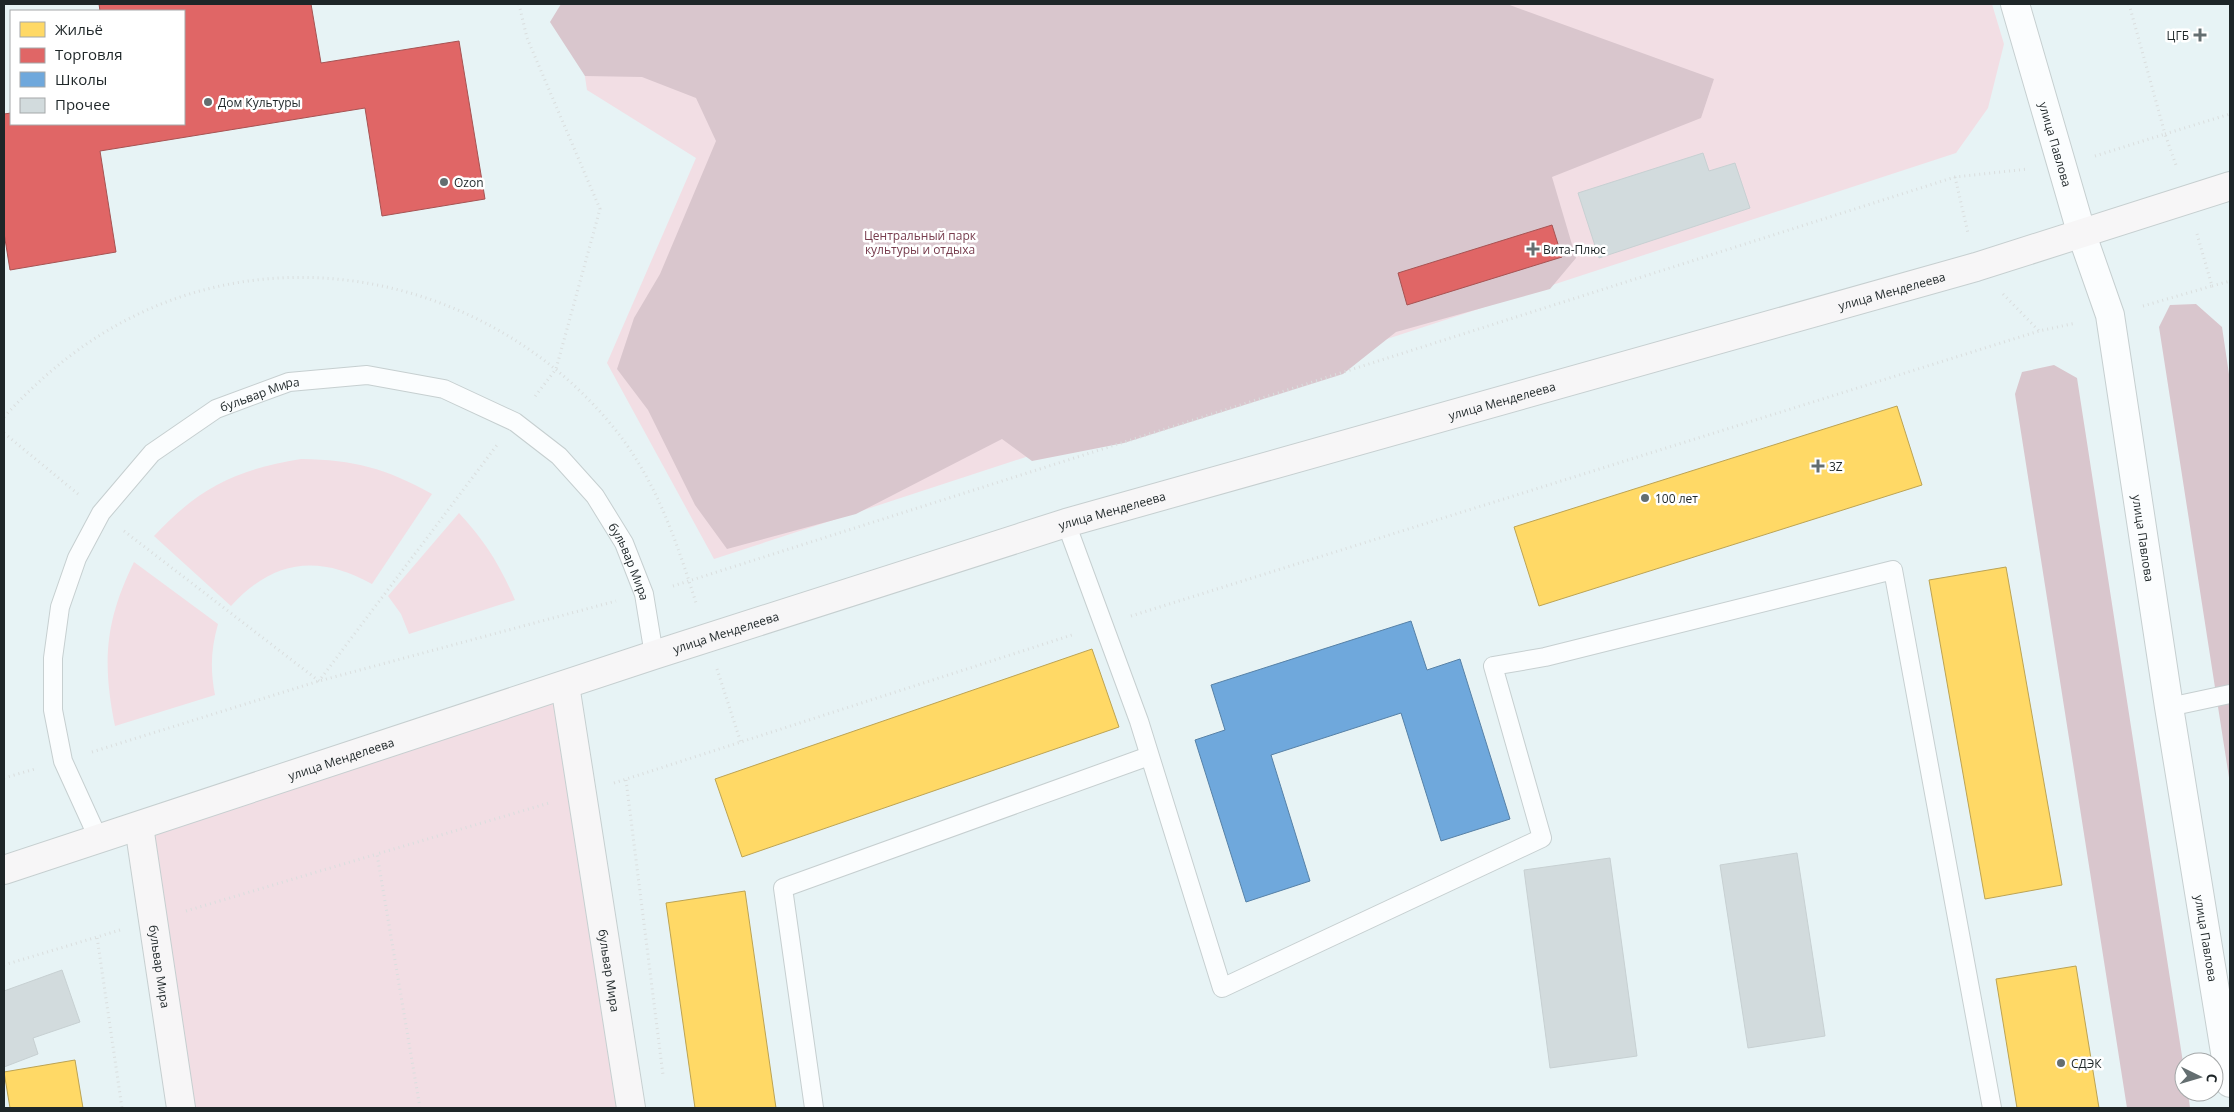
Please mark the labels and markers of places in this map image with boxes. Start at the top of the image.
place label: ЦГБ [2167,27,2189,44]
marker: ЦГБ [2193,28,2207,42]
place label: Дом Культуры [218,94,301,111]
marker: Дом Культуры [202,96,214,108]
place label: Ozon [454,174,484,191]
marker: Ozon [438,176,450,188]
place label: Вита-Плюс [1543,241,1606,258]
marker: Вита-Плюс [1527,243,1539,255]
place label: 3Z [1829,458,1843,475]
marker: 3Z [1811,459,1825,473]
place label: 100 лет [1655,490,1698,507]
marker: 100 лет [1639,492,1651,504]
place label: СДЭК [2071,1055,2102,1072]
marker: СДЭК [2055,1057,2067,1069]

